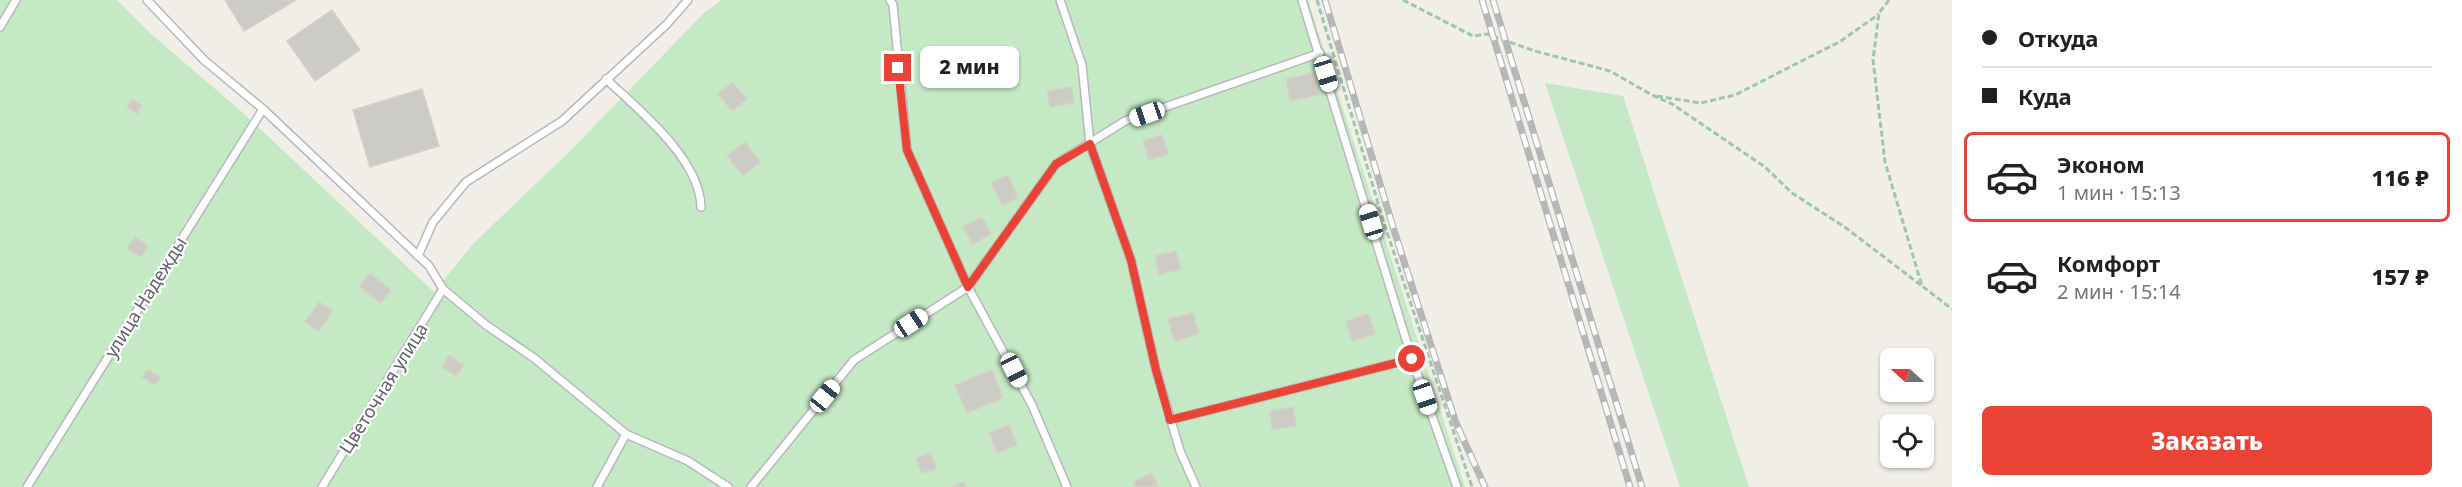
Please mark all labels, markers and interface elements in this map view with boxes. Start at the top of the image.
text: Откуда [2018,23,2098,53]
callout: 2 мин [919,47,1018,89]
text: 2 мин [939,53,1000,80]
route end [884,54,911,81]
car [1312,54,1340,94]
text: Куда [2018,81,2072,111]
car [1127,100,1167,128]
text: Эконом [2057,149,2145,179]
icon: car [1985,150,2039,204]
text: 116 ₽ [2372,162,2429,192]
text: 1 мин · 15:13 [2057,179,2181,206]
car [1357,202,1385,242]
street label: улица Надежды [98,232,192,362]
text: Комфорт [2057,248,2160,278]
icon: car [1985,249,2039,303]
text: 157 ₽ [2372,261,2429,291]
text: 2 мин · 15:14 [2057,278,2181,305]
car [891,306,931,340]
street label: Цветочная улица [333,318,433,458]
route start [1398,345,1425,372]
north arrow [1880,348,1934,402]
map controls [1880,348,1934,468]
car [998,350,1030,390]
car [807,376,843,416]
car [1411,377,1439,417]
button: Заказать [1982,406,2432,475]
button: locate [1880,414,1934,468]

